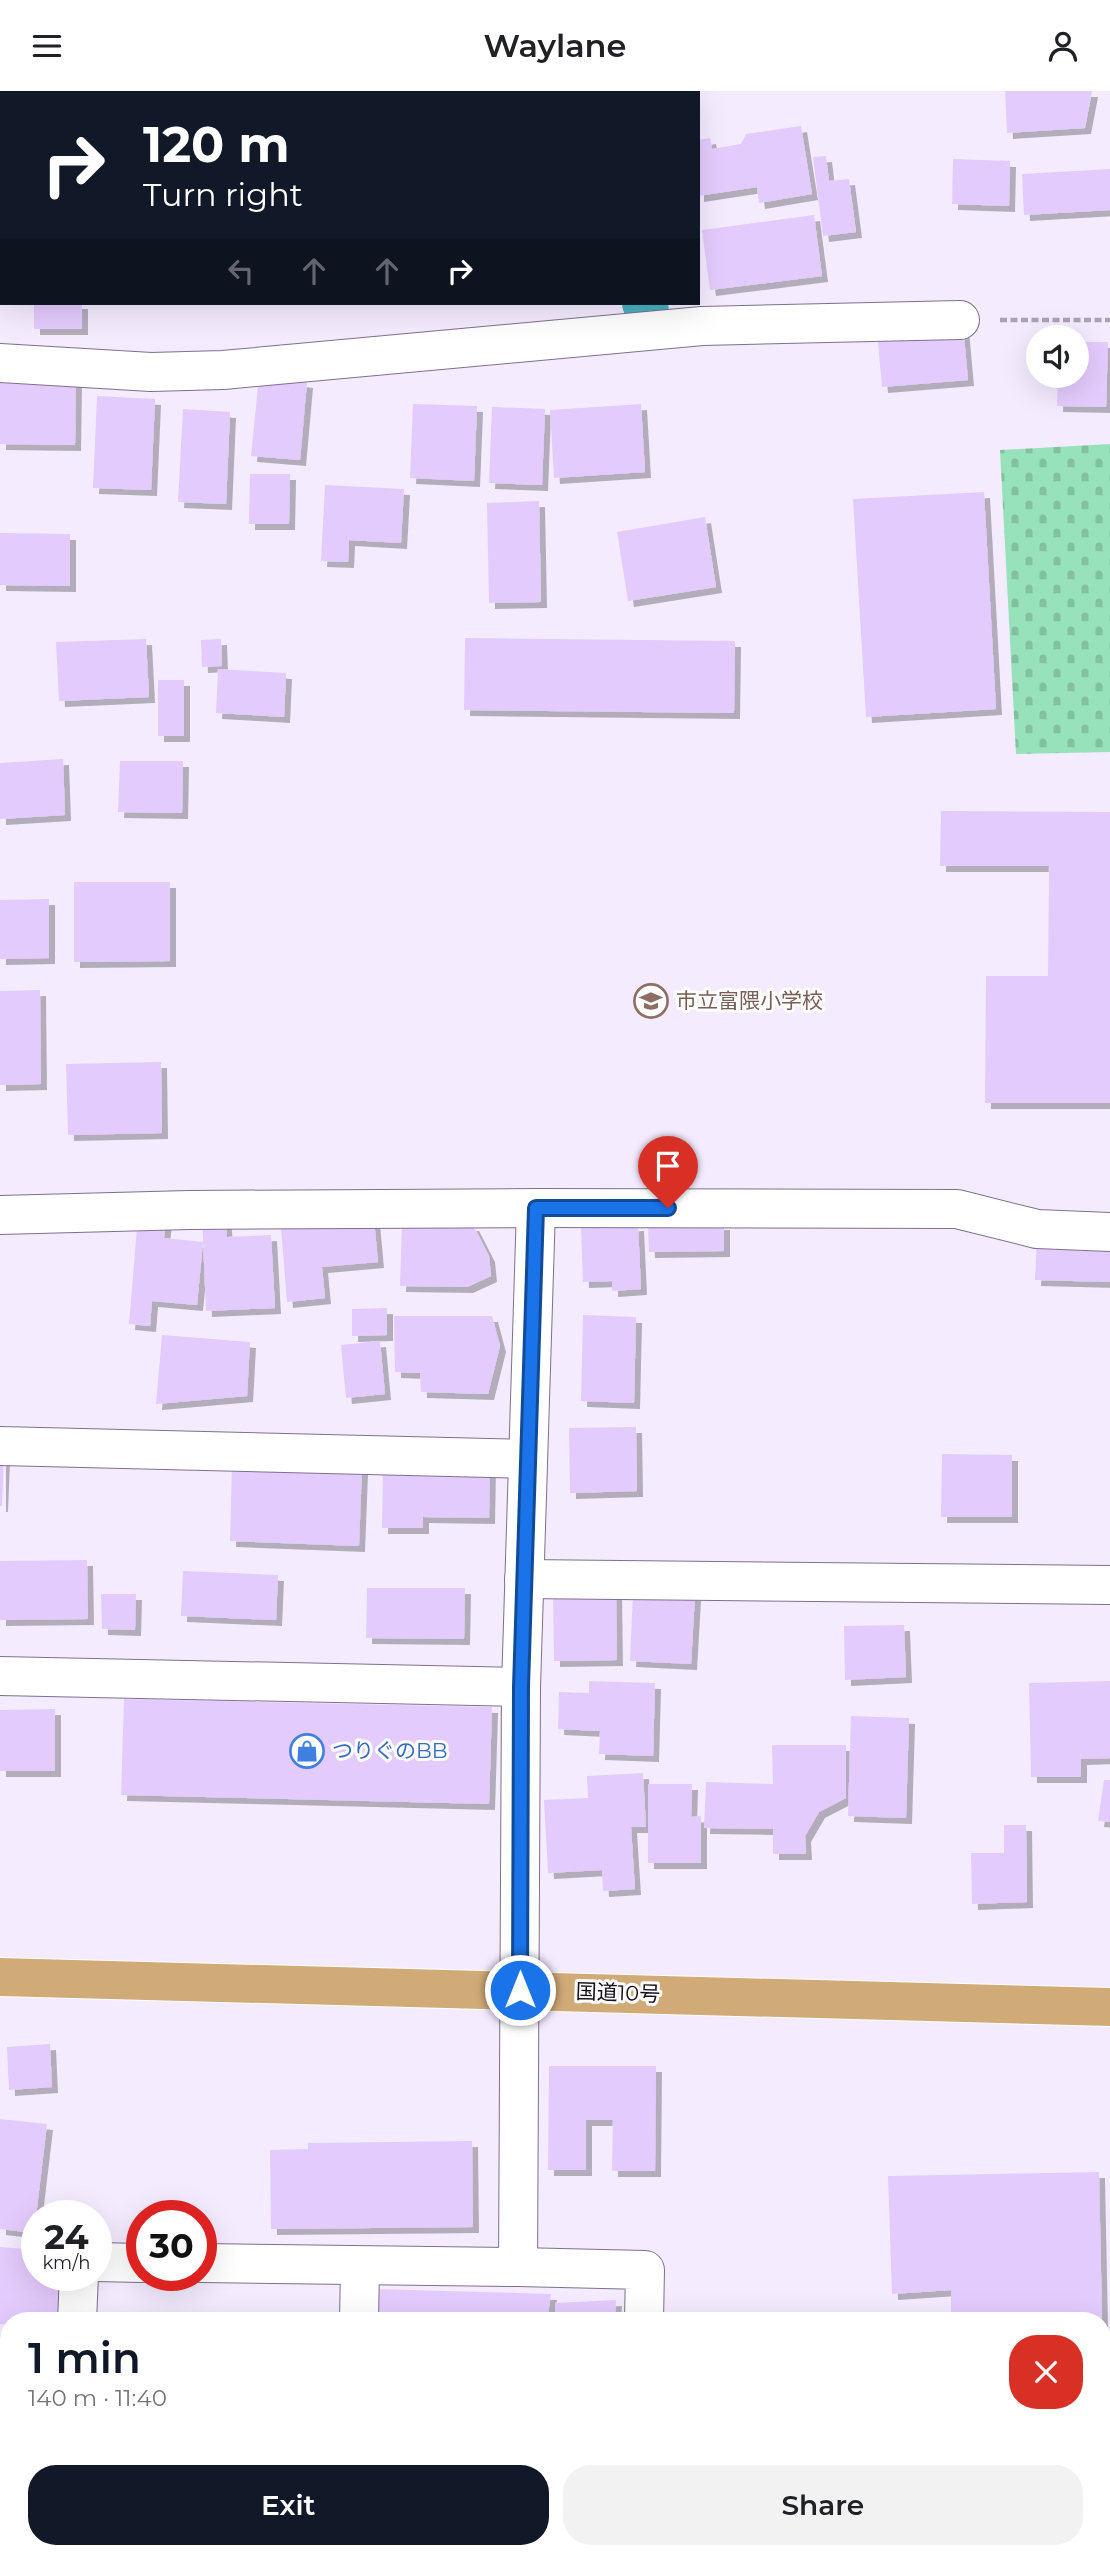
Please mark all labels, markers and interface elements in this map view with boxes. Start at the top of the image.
text: Waylane [484,26,626,65]
icon: menu [28,27,66,65]
icon: person [1044,27,1082,65]
text: 120 m [143,115,290,174]
icon: right [28,119,119,210]
text: Turn right [143,175,303,214]
icon: left [222,252,260,290]
icon: ahead [295,252,333,290]
icon: ahead [368,252,406,290]
icon: right [441,252,479,290]
map controls [1026,325,1089,388]
button: sound [1026,325,1089,388]
school or university icon: 市立富隈小学校 [632,982,670,1020]
place label: 市立富隈小学校 [676,988,823,1013]
pin [638,1136,698,1208]
icon: arrive [649,1147,687,1185]
shop icon: つりぐのBB [288,1732,326,1770]
place label: つりぐのBB [332,1738,448,1763]
position arrow [483,1953,557,2027]
street label: 国道10号 [575,1979,661,2006]
speed limit sign: 30 [126,2200,217,2291]
text: 24 [44,2215,89,2258]
text: km/h [42,2252,91,2274]
text: 1 min [28,2332,141,2384]
button: close [1009,2335,1083,2409]
text: 140 m · 11:40 [28,2384,167,2412]
button: Exit [28,2465,549,2545]
button: Share [563,2465,1083,2545]

